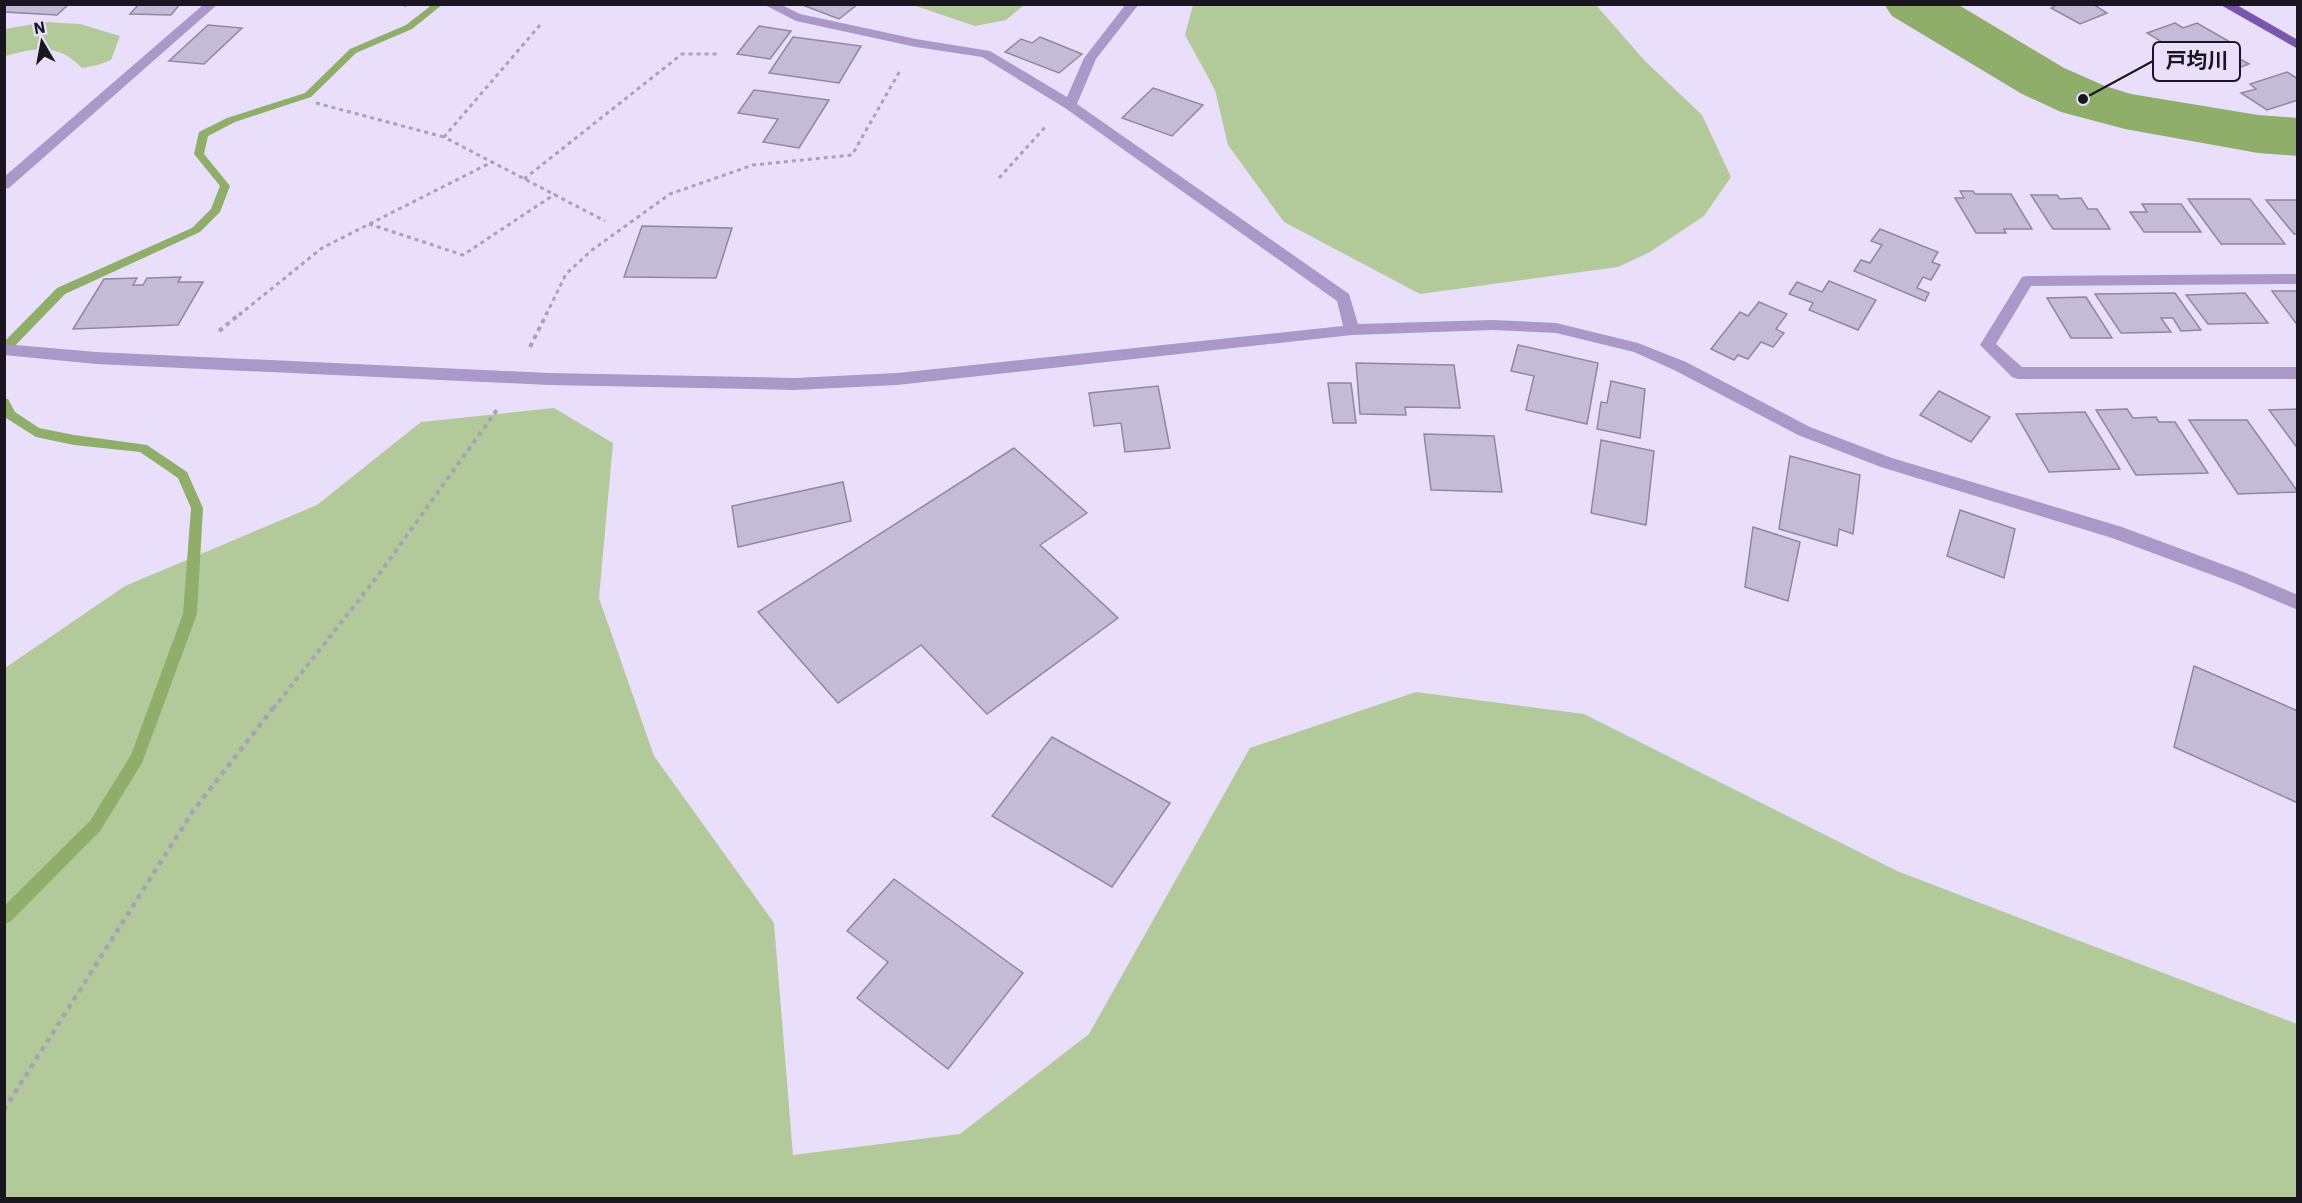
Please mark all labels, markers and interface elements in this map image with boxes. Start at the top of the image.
north arrow [12,12,72,72]
text: N [32,16,47,38]
callout: 戸均川 [2153,42,2240,81]
text: 戸均川 [2166,46,2229,74]

